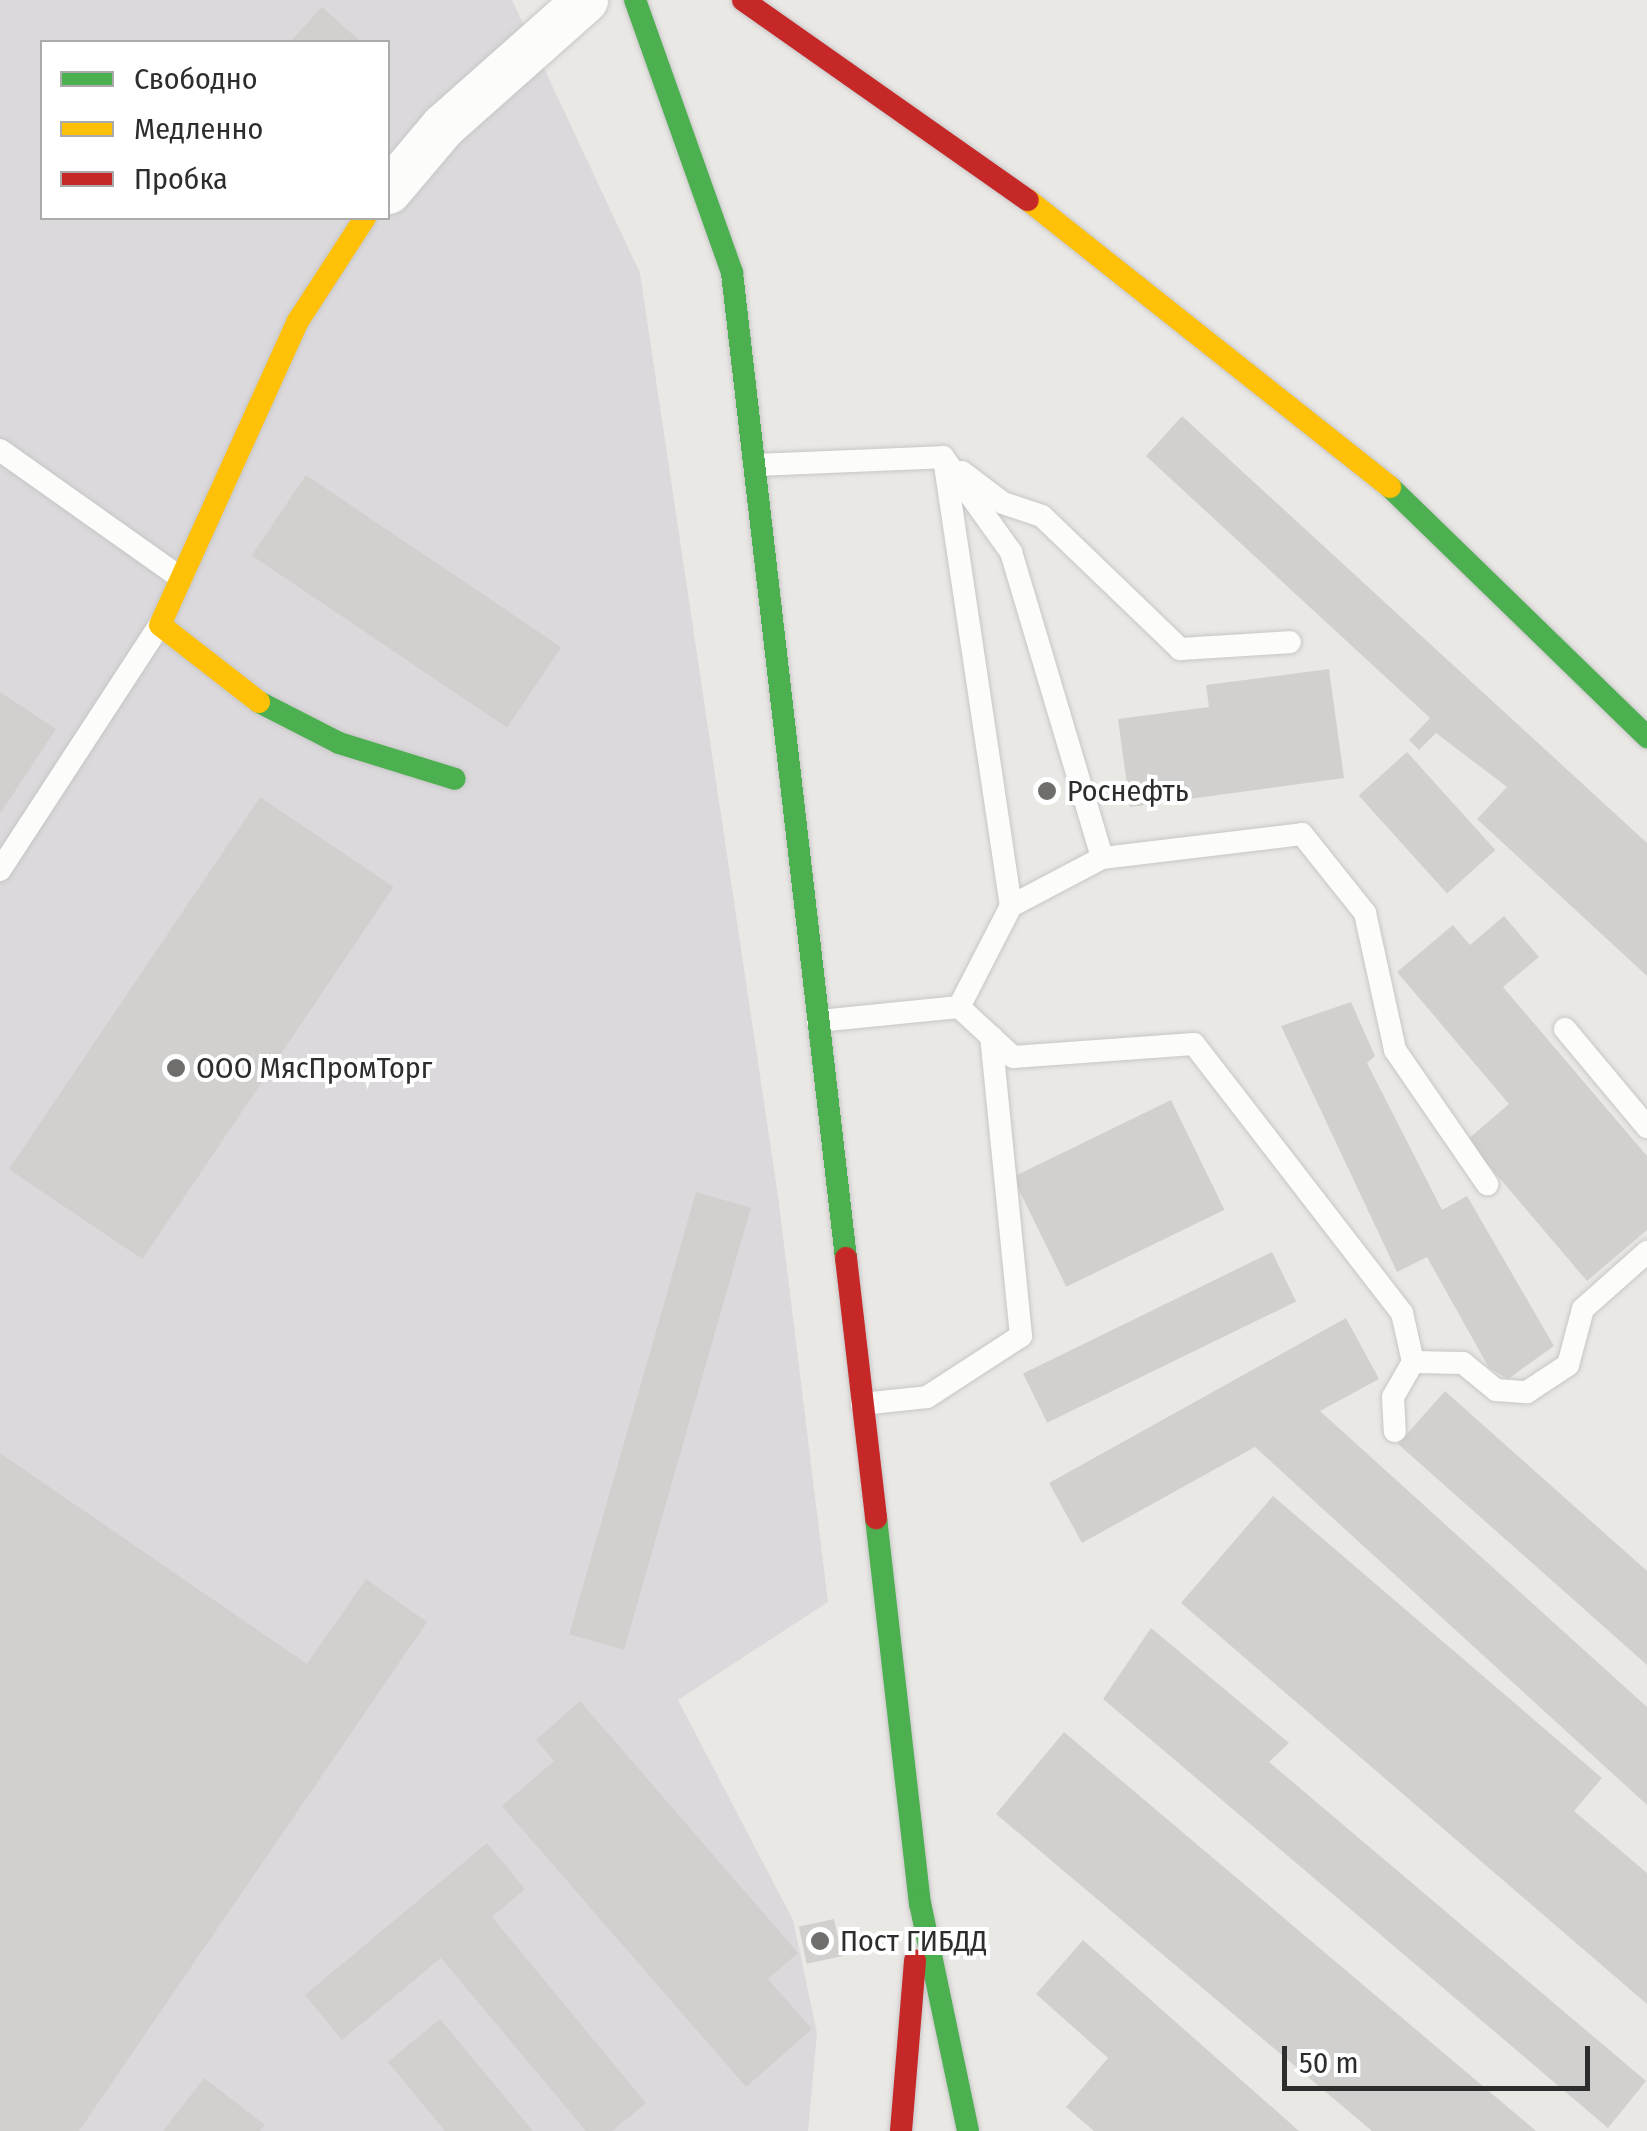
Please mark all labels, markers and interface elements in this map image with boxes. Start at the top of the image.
legend [40,40,390,220]
text: Свободно [134,61,257,97]
text: Медленно [134,111,263,147]
text: Пробка [134,161,228,197]
place label: Роснефть [1067,773,1189,809]
marker: Роснефть [1036,780,1058,802]
place label: ООО МясПромТорг [196,1050,432,1086]
marker: ООО МясПромТорг [165,1057,187,1079]
place label: Пост ГИБДД [840,1923,987,1959]
marker: Пост ГИБДД [809,1930,831,1952]
scale bar [1287,2026,1594,2088]
text: 50 m [1299,2045,1359,2081]

